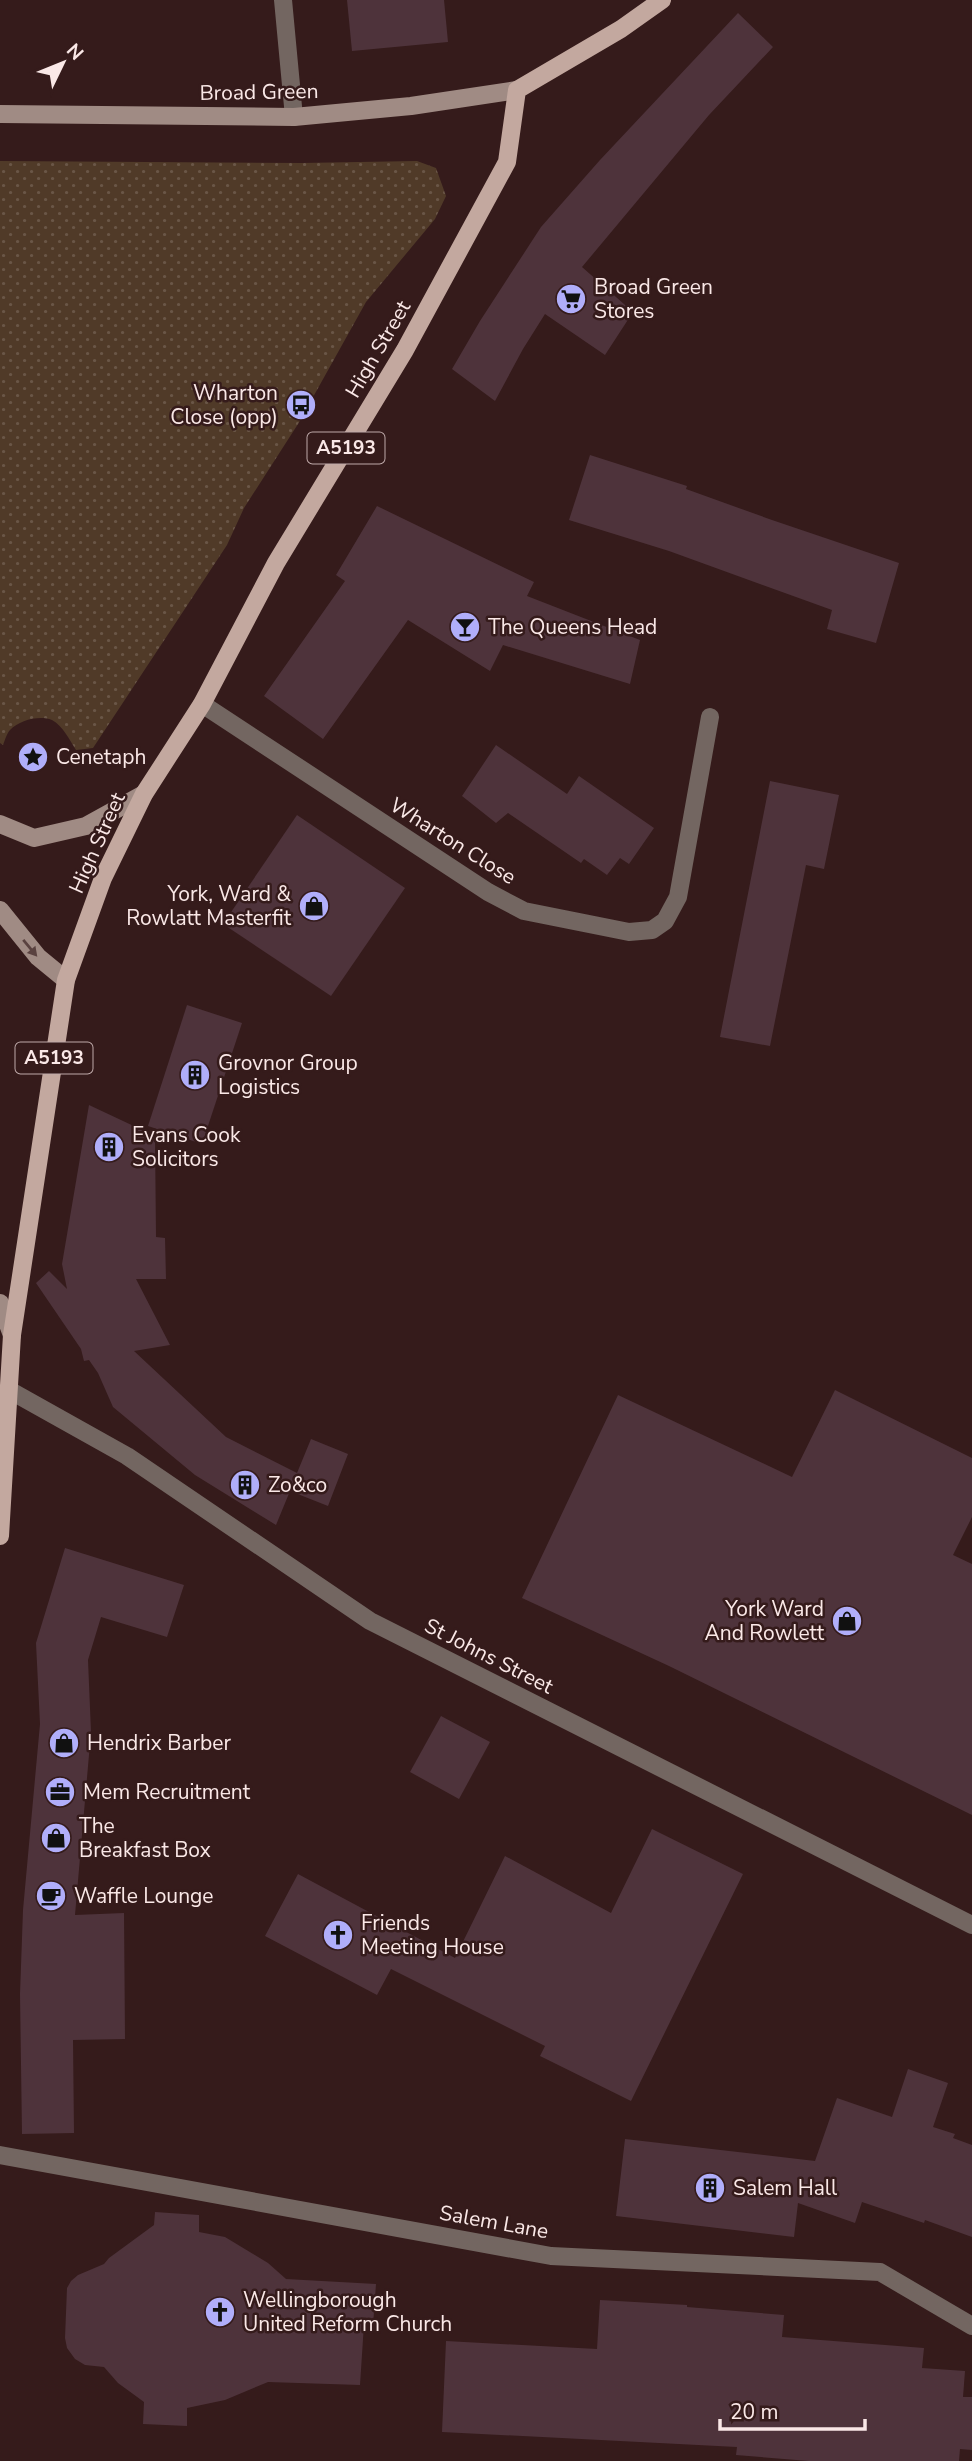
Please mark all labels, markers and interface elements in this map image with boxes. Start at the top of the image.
north arrow [28,28,98,98]
text: N [60,38,89,66]
street label: Broad Green [199,77,319,107]
place label: Broad Green Stores [594,273,713,325]
supermarket icon: Broad Green Stores [554,282,588,316]
street label: High Street [339,295,417,403]
place label: Wharton Close (opp) [170,379,278,431]
bus stop icon: Wharton Close (opp) [284,388,318,422]
road number: A5193 [308,432,384,463]
bar icon: The Queens Head [448,610,482,644]
place label: The Queens Head [488,613,657,641]
place icon: Cenetaph [16,740,50,774]
place label: Cenetaph [56,743,146,771]
street label: High Street [62,787,132,898]
street label: Wharton Close [385,791,521,891]
place label: York, Ward & Rowlatt Masterfit [126,880,292,932]
shop icon: York, Ward & Rowlatt Masterfit [297,889,331,923]
one-way arrow [22,939,38,957]
road number: A5193 [16,1042,92,1074]
place label: Grovnor Group Logistics [218,1049,358,1101]
building icon: Grovnor Group Logistics [178,1058,212,1092]
place label: Evans Cook Solicitors [132,1121,241,1173]
building icon: Evans Cook Solicitors [92,1130,126,1164]
building icon: Zo&co [228,1468,262,1502]
place label: Zo&co [268,1471,327,1499]
place label: York Ward And Rowlett [704,1595,825,1647]
shop icon: York Ward And Rowlett [830,1604,864,1638]
street label: St Johns Street [420,1612,559,1701]
shop icon: Hendrix Barber [47,1726,81,1760]
place label: Hendrix Barber [87,1729,231,1757]
office icon: Mem Recruitment [43,1775,77,1809]
place label: Mem Recruitment [83,1778,251,1806]
place label: The Breakfast Box [79,1812,211,1864]
shop icon: The Breakfast Box [39,1821,73,1855]
cafe icon: Waffle Lounge [34,1879,68,1913]
place label: Waffle Lounge [74,1882,214,1910]
place label: Friends Meeting House [361,1909,504,1961]
church icon: Friends Meeting House [321,1918,355,1952]
building icon: Salem Hall [693,2171,727,2205]
place label: Salem Hall [733,2174,838,2202]
street label: Salem Lane [437,2199,551,2245]
place label: Wellingborough United Reform Church [243,2286,452,2338]
church icon: Wellingborough United Reform Church [203,2295,237,2329]
scale bar [720,2388,865,2432]
text: 20 m [730,2398,779,2426]

